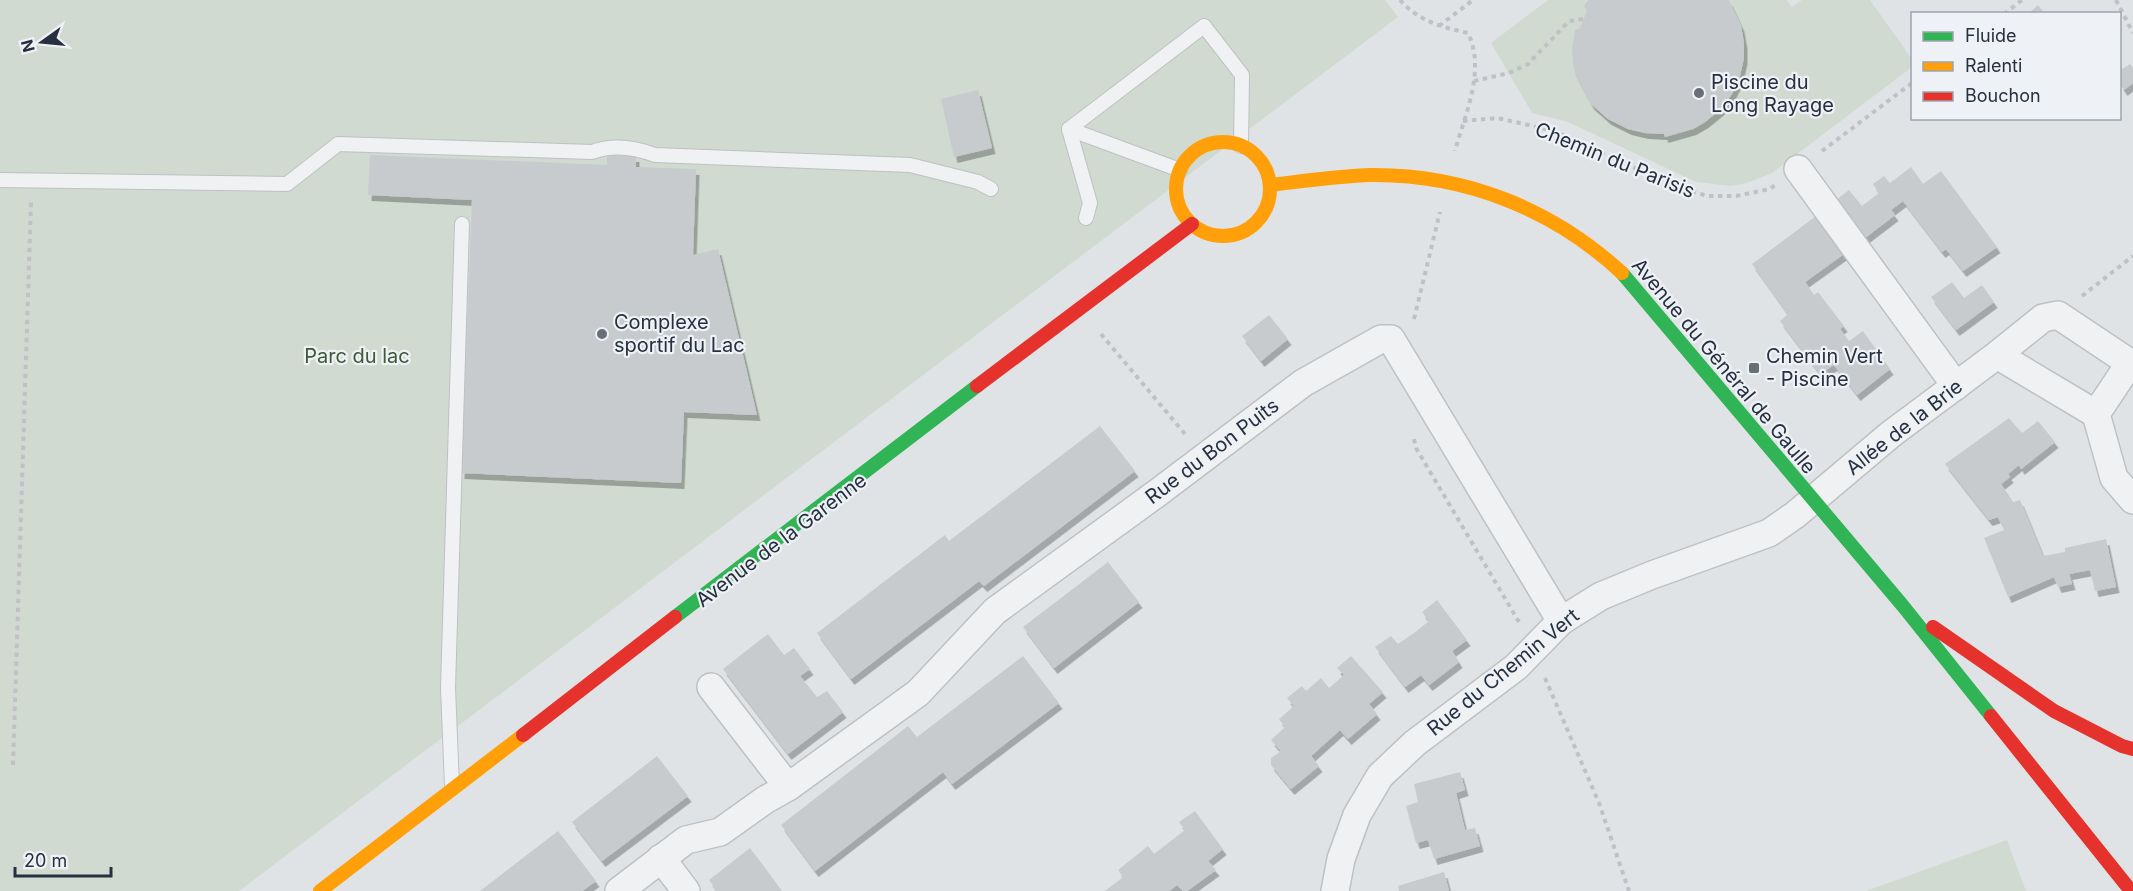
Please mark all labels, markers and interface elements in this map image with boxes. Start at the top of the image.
north arrow [12,12,72,72]
legend [1911,12,2121,120]
text: Fluide [1965,25,2017,46]
text: N [16,37,39,54]
text: Ralenti [1965,55,2022,76]
place label: Piscine du Long Rayage [1711,70,1834,117]
text: Bouchon [1965,85,2041,106]
marker: Piscine du Long Rayage [1692,86,1706,100]
street label: Chemin du Parisis [1532,117,1698,203]
street label: Avenue du Général de Gaulle [1627,253,1821,479]
place label: Complexe sportif du Lac [614,310,745,357]
marker: Complexe sportif du Lac [595,327,609,341]
park label: Parc du lac [304,344,410,368]
place label: Chemin Vert - Piscine [1766,344,1883,391]
marker: Chemin Vert - Piscine [1747,361,1761,375]
street label: Allée de la Brie [1841,374,1967,480]
street label: Rue du Bon Puits [1141,393,1283,509]
street label: Avenue de la Garenne [691,468,871,612]
street label: Rue du Chemin Vert [1422,603,1584,741]
scale bar [15,840,111,878]
text: 20 m [24,850,67,871]

